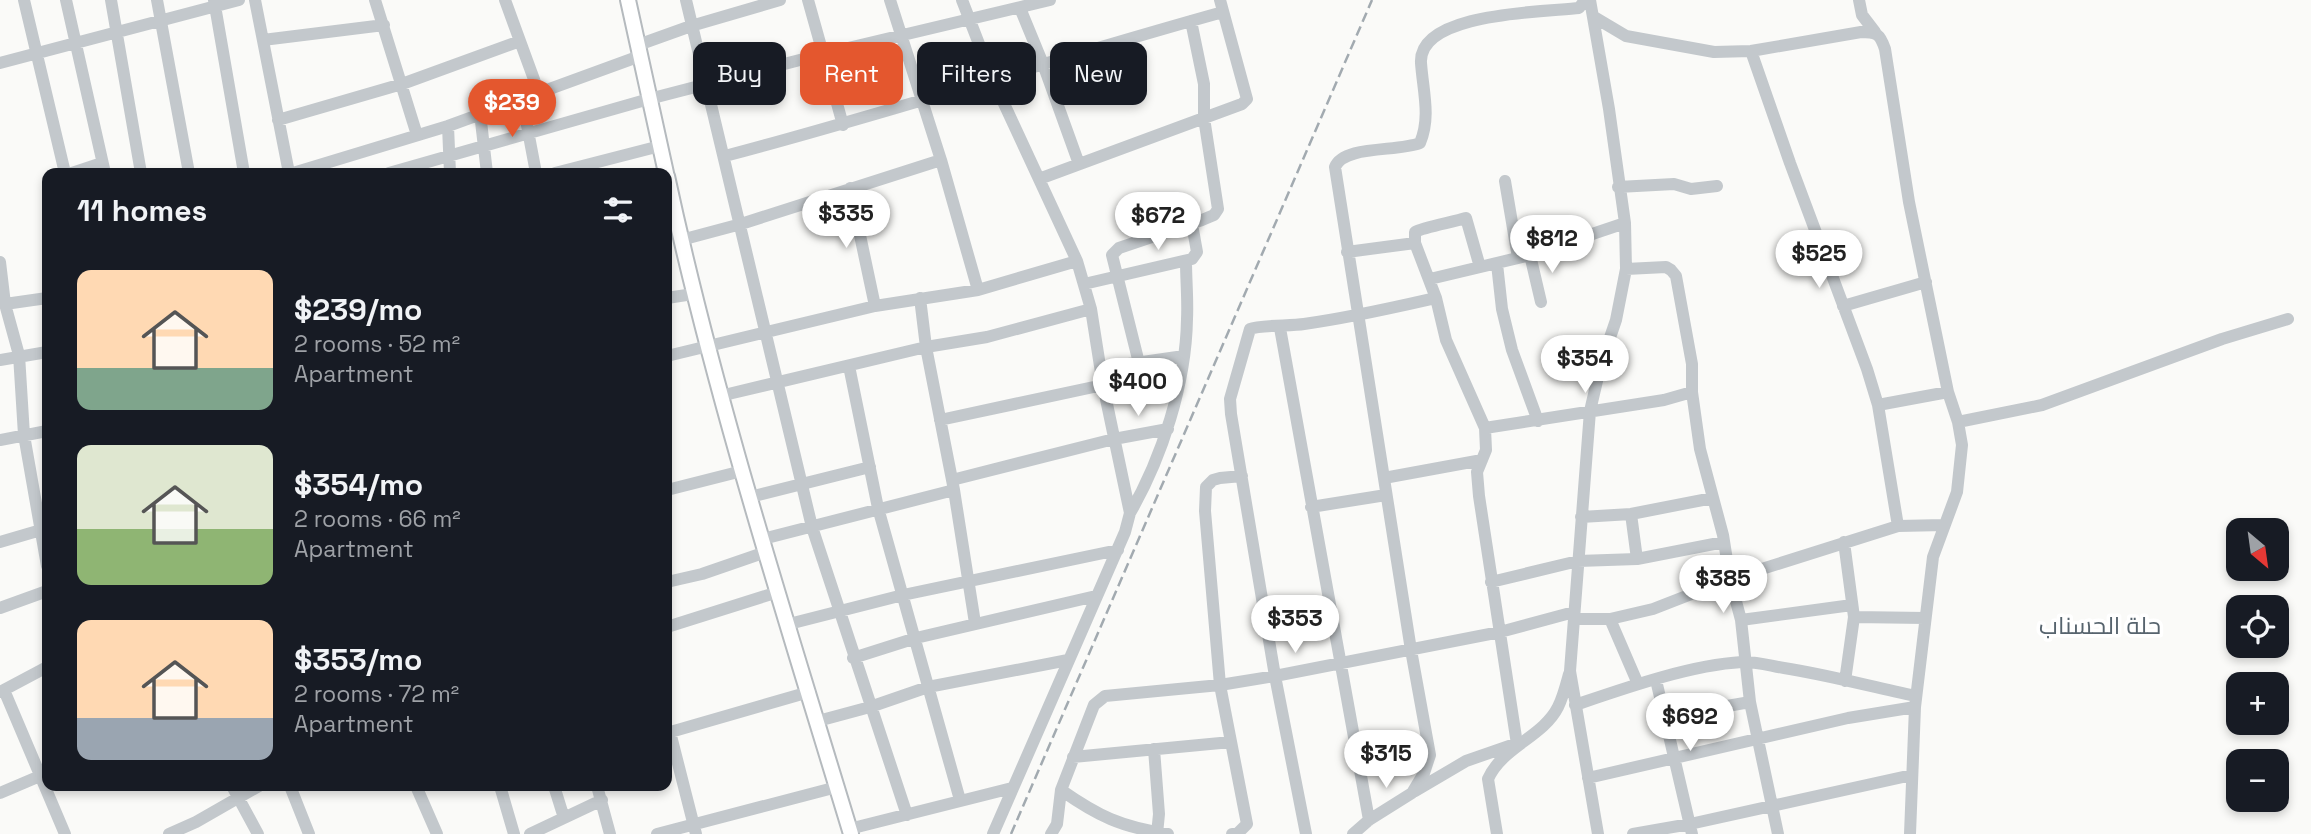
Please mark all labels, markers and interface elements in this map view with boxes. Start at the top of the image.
chip: Buy [693,42,786,105]
chip: Rent [800,42,903,105]
chip: Filters [917,42,1036,105]
chip: New [1050,42,1147,105]
pin: $239 [471,80,553,139]
text: $239 [484,87,540,117]
pin: $335 [805,190,887,250]
text: 11 homes [77,191,207,230]
icon: filters [599,191,637,229]
pin: $672 [1117,192,1199,252]
text: $335 [818,198,874,228]
text: $672 [1131,200,1185,230]
pin: $812 [1511,216,1593,275]
text: $812 [1526,223,1578,253]
pin: $525 [1778,230,1860,290]
text: $525 [1791,238,1847,268]
text: $239/mo [294,290,422,329]
icon: home [133,298,217,382]
text: 2 rooms · 52 m² [294,329,460,359]
pin: $354 [1544,336,1626,395]
text: $354 [1557,343,1613,373]
pin: $400 [1097,358,1179,418]
text: Apartment [294,359,414,389]
text: $400 [1109,366,1167,396]
text: $354/mo [294,465,423,504]
icon: home [133,473,217,557]
text: 2 rooms · 66 m² [294,504,461,534]
north arrow [2226,518,2289,581]
map controls [2226,518,2289,812]
text: Apartment [294,534,414,564]
pin: $385 [1682,556,1764,615]
text: $385 [1695,563,1751,593]
button: locate [2226,595,2289,658]
pin: $353 [1254,596,1336,655]
text: $353 [1267,603,1323,633]
district label: حلة الحسناب [2039,610,2161,641]
text: $353/mo [294,640,422,679]
icon: home [133,648,217,732]
button: + [2226,672,2289,735]
text: 2 rooms · 72 m² [294,679,459,709]
pin: $692 [1649,694,1731,753]
text: $692 [1662,701,1718,731]
text: Apartment [294,709,414,739]
pin: $315 [1345,730,1427,790]
text: $315 [1360,738,1412,768]
button: − [2226,749,2289,812]

